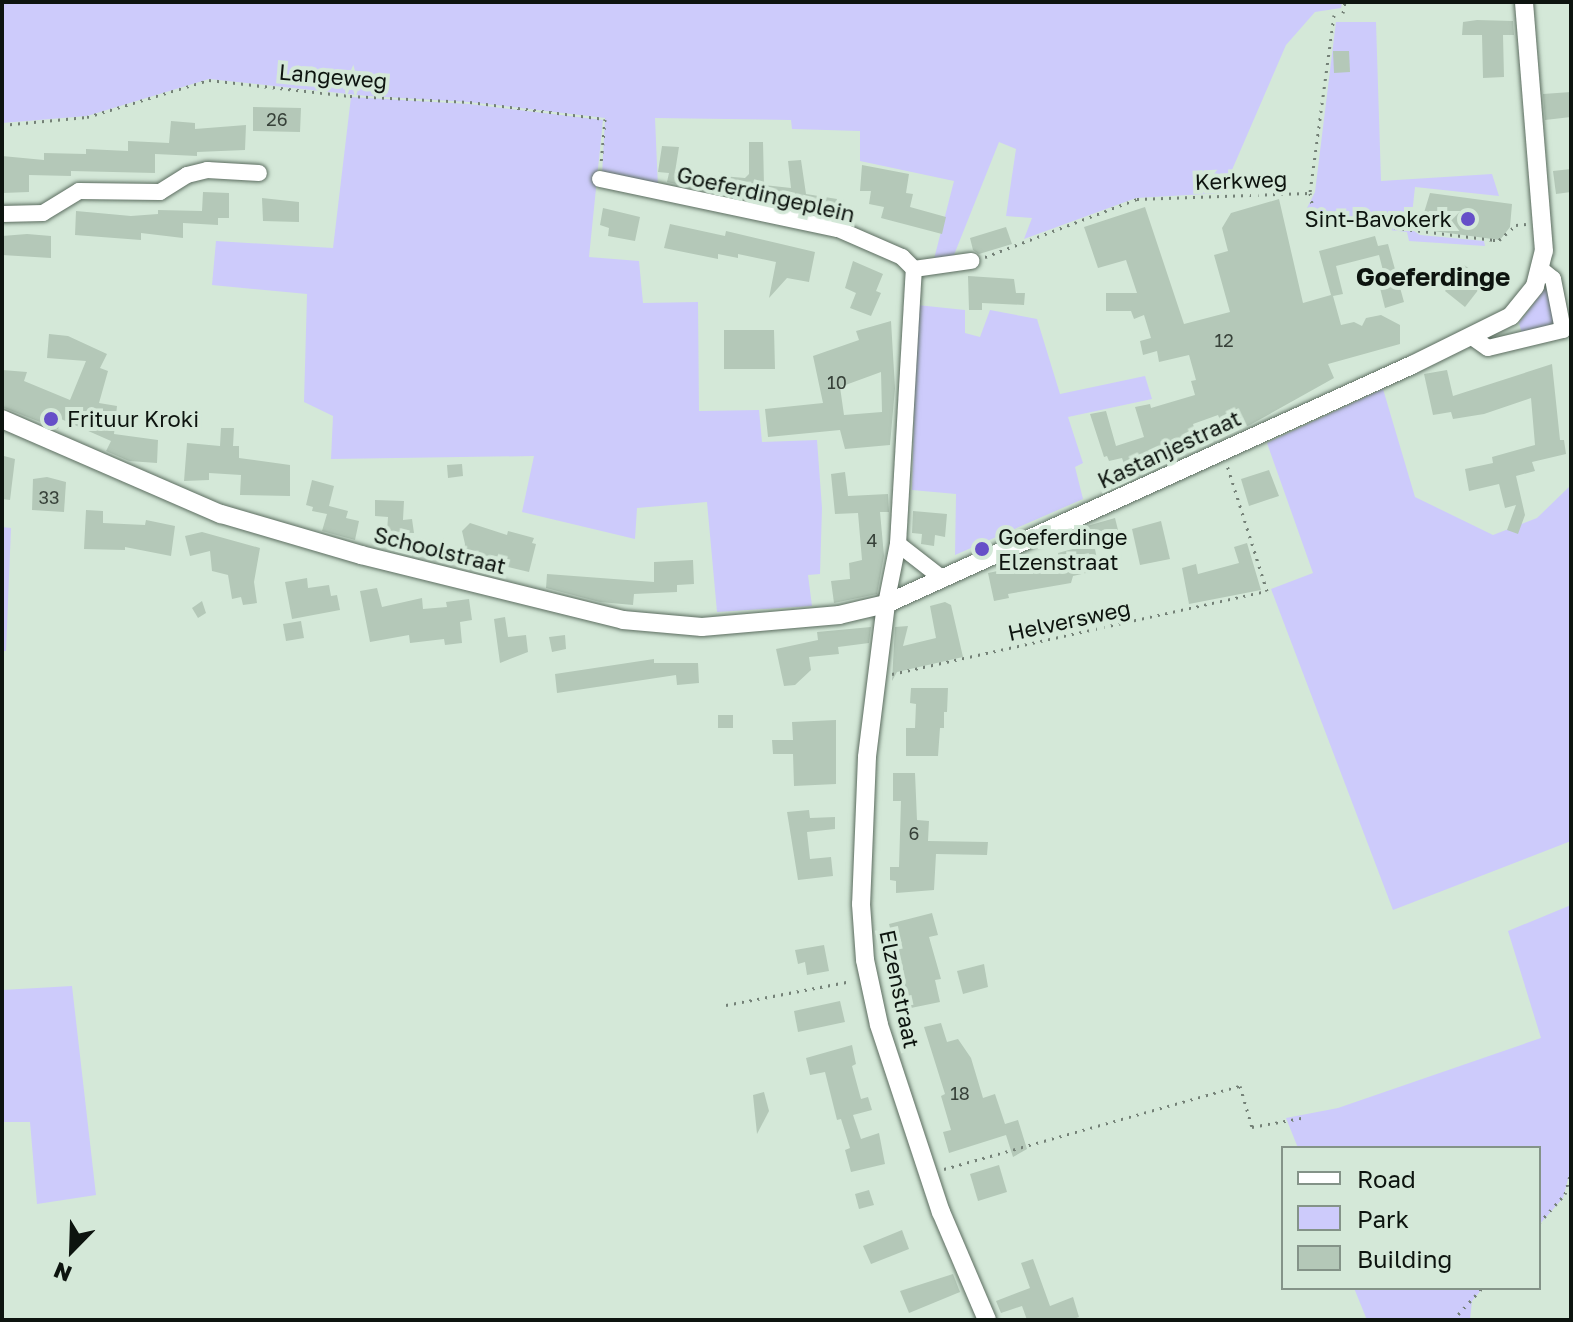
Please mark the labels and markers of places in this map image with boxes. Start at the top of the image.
place label: Sint-Bavokerk [1304,206,1452,232]
marker: Sint-Bavokerk [1459,210,1477,228]
place label: Frituur Kroki [67,406,199,432]
marker: Frituur Kroki [42,410,60,428]
place label: Goeferdinge Elzenstraat [998,523,1127,574]
marker: Goeferdinge Elzenstraat [973,540,991,558]

